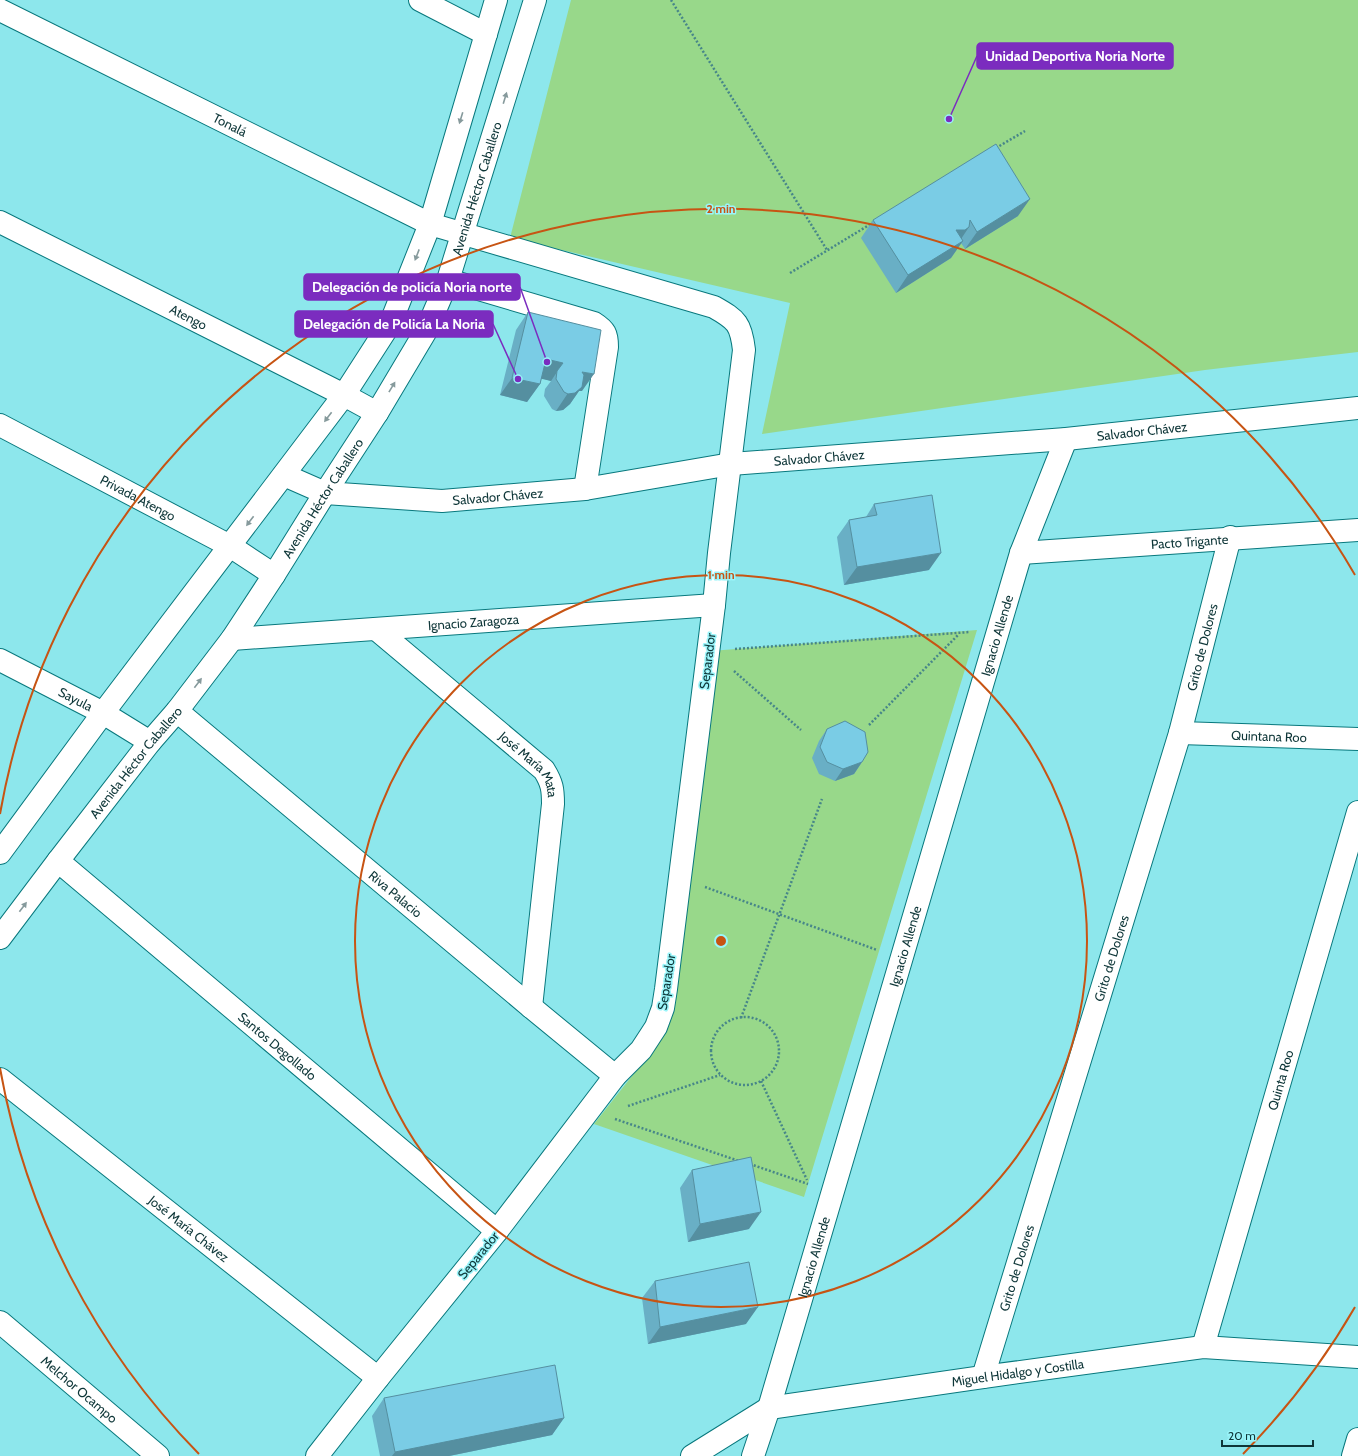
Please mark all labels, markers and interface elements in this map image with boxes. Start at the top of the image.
callout: Unidad Deportiva Noria Norte [977,43,1173,69]
text: Unidad Deportiva Noria Norte [985,47,1165,65]
one-way arrow [502,92,508,104]
street label: Tonalá [210,109,250,140]
one-way arrow [458,112,464,124]
street label: Avenida Héctor Caballero [448,120,505,257]
text: 2 min [707,201,735,216]
one-way arrow [414,250,420,262]
callout: Delegación de policía Noria norte [304,274,520,300]
text: Delegación de policía Noria norte [312,278,512,296]
street label: Atengo [167,301,210,333]
callout: Delegación de Policía La Noria [295,311,493,337]
text: Delegación de Policía La Noria [303,315,485,333]
one-way arrow [388,381,395,393]
one-way arrow [323,411,332,422]
street label: Salvador Chávez [1096,418,1188,444]
street label: Avenida Héctor Caballero [279,435,366,561]
street label: Salvador Chávez [773,446,865,469]
street label: Privada Atengo [98,471,178,524]
street label: Salvador Chávez [452,485,544,508]
one-way arrow [245,515,254,526]
street label: Pacto Trigante [1150,531,1229,552]
text: 1 min [707,567,735,582]
street label: Ignacio Allende [977,593,1016,678]
street label: Grito de Dolores [1183,601,1221,693]
street label: Ignacio Zaragoza [427,611,520,633]
street label: Separador [696,631,718,690]
one-way arrow [194,678,203,689]
street label: Sayula [56,683,96,715]
street label: Avenida Héctor Caballero [86,703,185,821]
street label: José María Mata [495,727,561,799]
street label: Quintana Roo [1231,727,1307,745]
street label: Riva Palacio [366,867,426,921]
one-way arrow [19,902,27,912]
street label: Ignacio Allende [886,903,925,989]
street label: Grito de Dolores [1090,912,1132,1003]
centre of rings [714,934,728,948]
street label: Separador [654,952,678,1011]
street label: Santos Degollado [235,1008,320,1083]
street label: Quinta Roo [1264,1048,1297,1112]
street label: José María Chávez [145,1191,232,1265]
street label: Ignacio Allende [794,1214,833,1299]
street label: Grito de Dolores [996,1222,1037,1313]
street label: Separador [454,1227,503,1282]
street label: Melchor Ocampo [38,1352,121,1426]
street label: Miguel Hidalgo y Costilla [950,1355,1086,1389]
scale bar [1222,1422,1313,1448]
text: 20 m [1228,1428,1256,1443]

